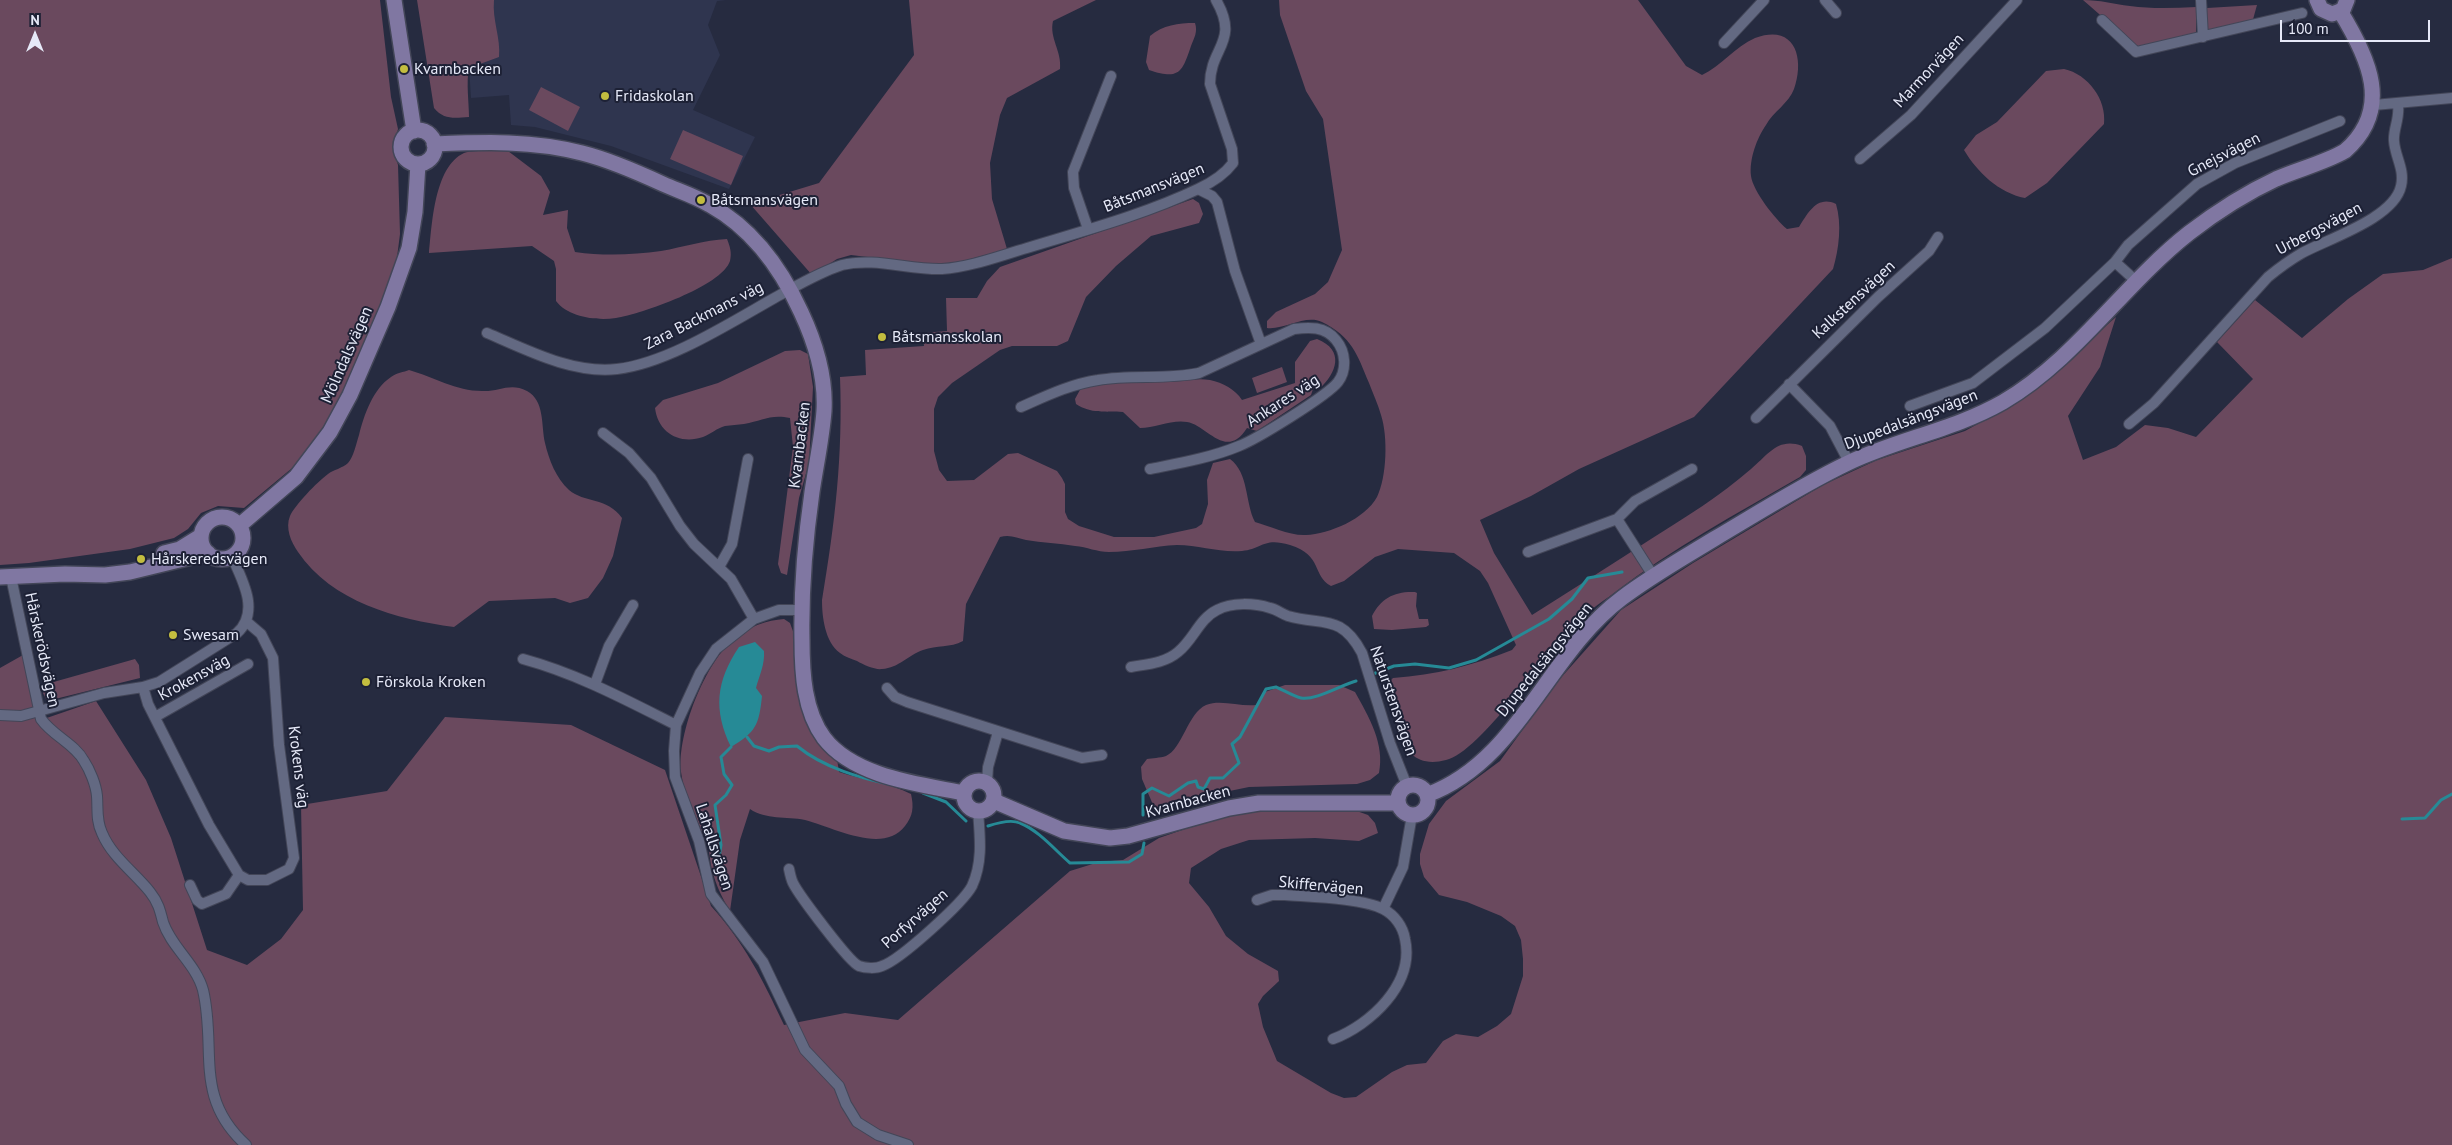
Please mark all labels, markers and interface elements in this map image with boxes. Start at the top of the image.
north arrow [10,10,60,60]
scale bar [2282,10,2432,42]
text: N [30,11,40,29]
text: 100 m [2288,19,2329,38]
street label: Marmorvägen [1890,30,1968,112]
place label: Kvarnbacken [414,59,501,79]
marker: Kvarnbacken [398,63,410,75]
place label: Fridaskolan [615,86,694,106]
marker: Fridaskolan [599,90,611,102]
street label: Gnejsvägen [2185,129,2263,181]
street label: Båtsmansvägen [1101,159,1207,217]
place label: Båtsmansvägen [711,190,818,210]
marker: Båtsmansvägen [695,194,707,206]
street label: Urbergsvägen [2273,198,2365,260]
street label: Kalkstensvägen [1809,257,1899,343]
street label: Zara Backmans väg [641,278,767,354]
street label: Mölndalsvägen [317,304,377,406]
place label: Båtsmansskolan [892,327,1002,347]
marker: Båtsmansskolan [876,331,888,343]
street label: Ankares väg [1243,370,1323,432]
street label: Djupedalsängsvägen [1842,386,1980,454]
street label: Kvarnbacken [785,401,815,489]
place label: Hårskeredsvägen [151,549,267,569]
marker: Hårskeredsvägen [135,553,147,565]
street label: Hårskerödsvägen [20,591,64,709]
street label: Djupedalsängsvägen [1493,599,1597,721]
place label: Swesam [183,625,239,645]
marker: Swesam [167,629,179,641]
street label: Naturstensvägen [1365,644,1421,758]
street label: Krokensväg [155,651,233,705]
place label: Förskola Kroken [376,672,486,692]
marker: Förskola Kroken [360,676,372,688]
street label: Krokens väg [283,725,313,809]
street label: Kvarnbacken [1144,781,1232,823]
street label: Lahallsvägen [691,801,737,893]
street label: Skiffervägen [1278,873,1364,899]
street label: Porfyrvägen [878,885,952,953]

